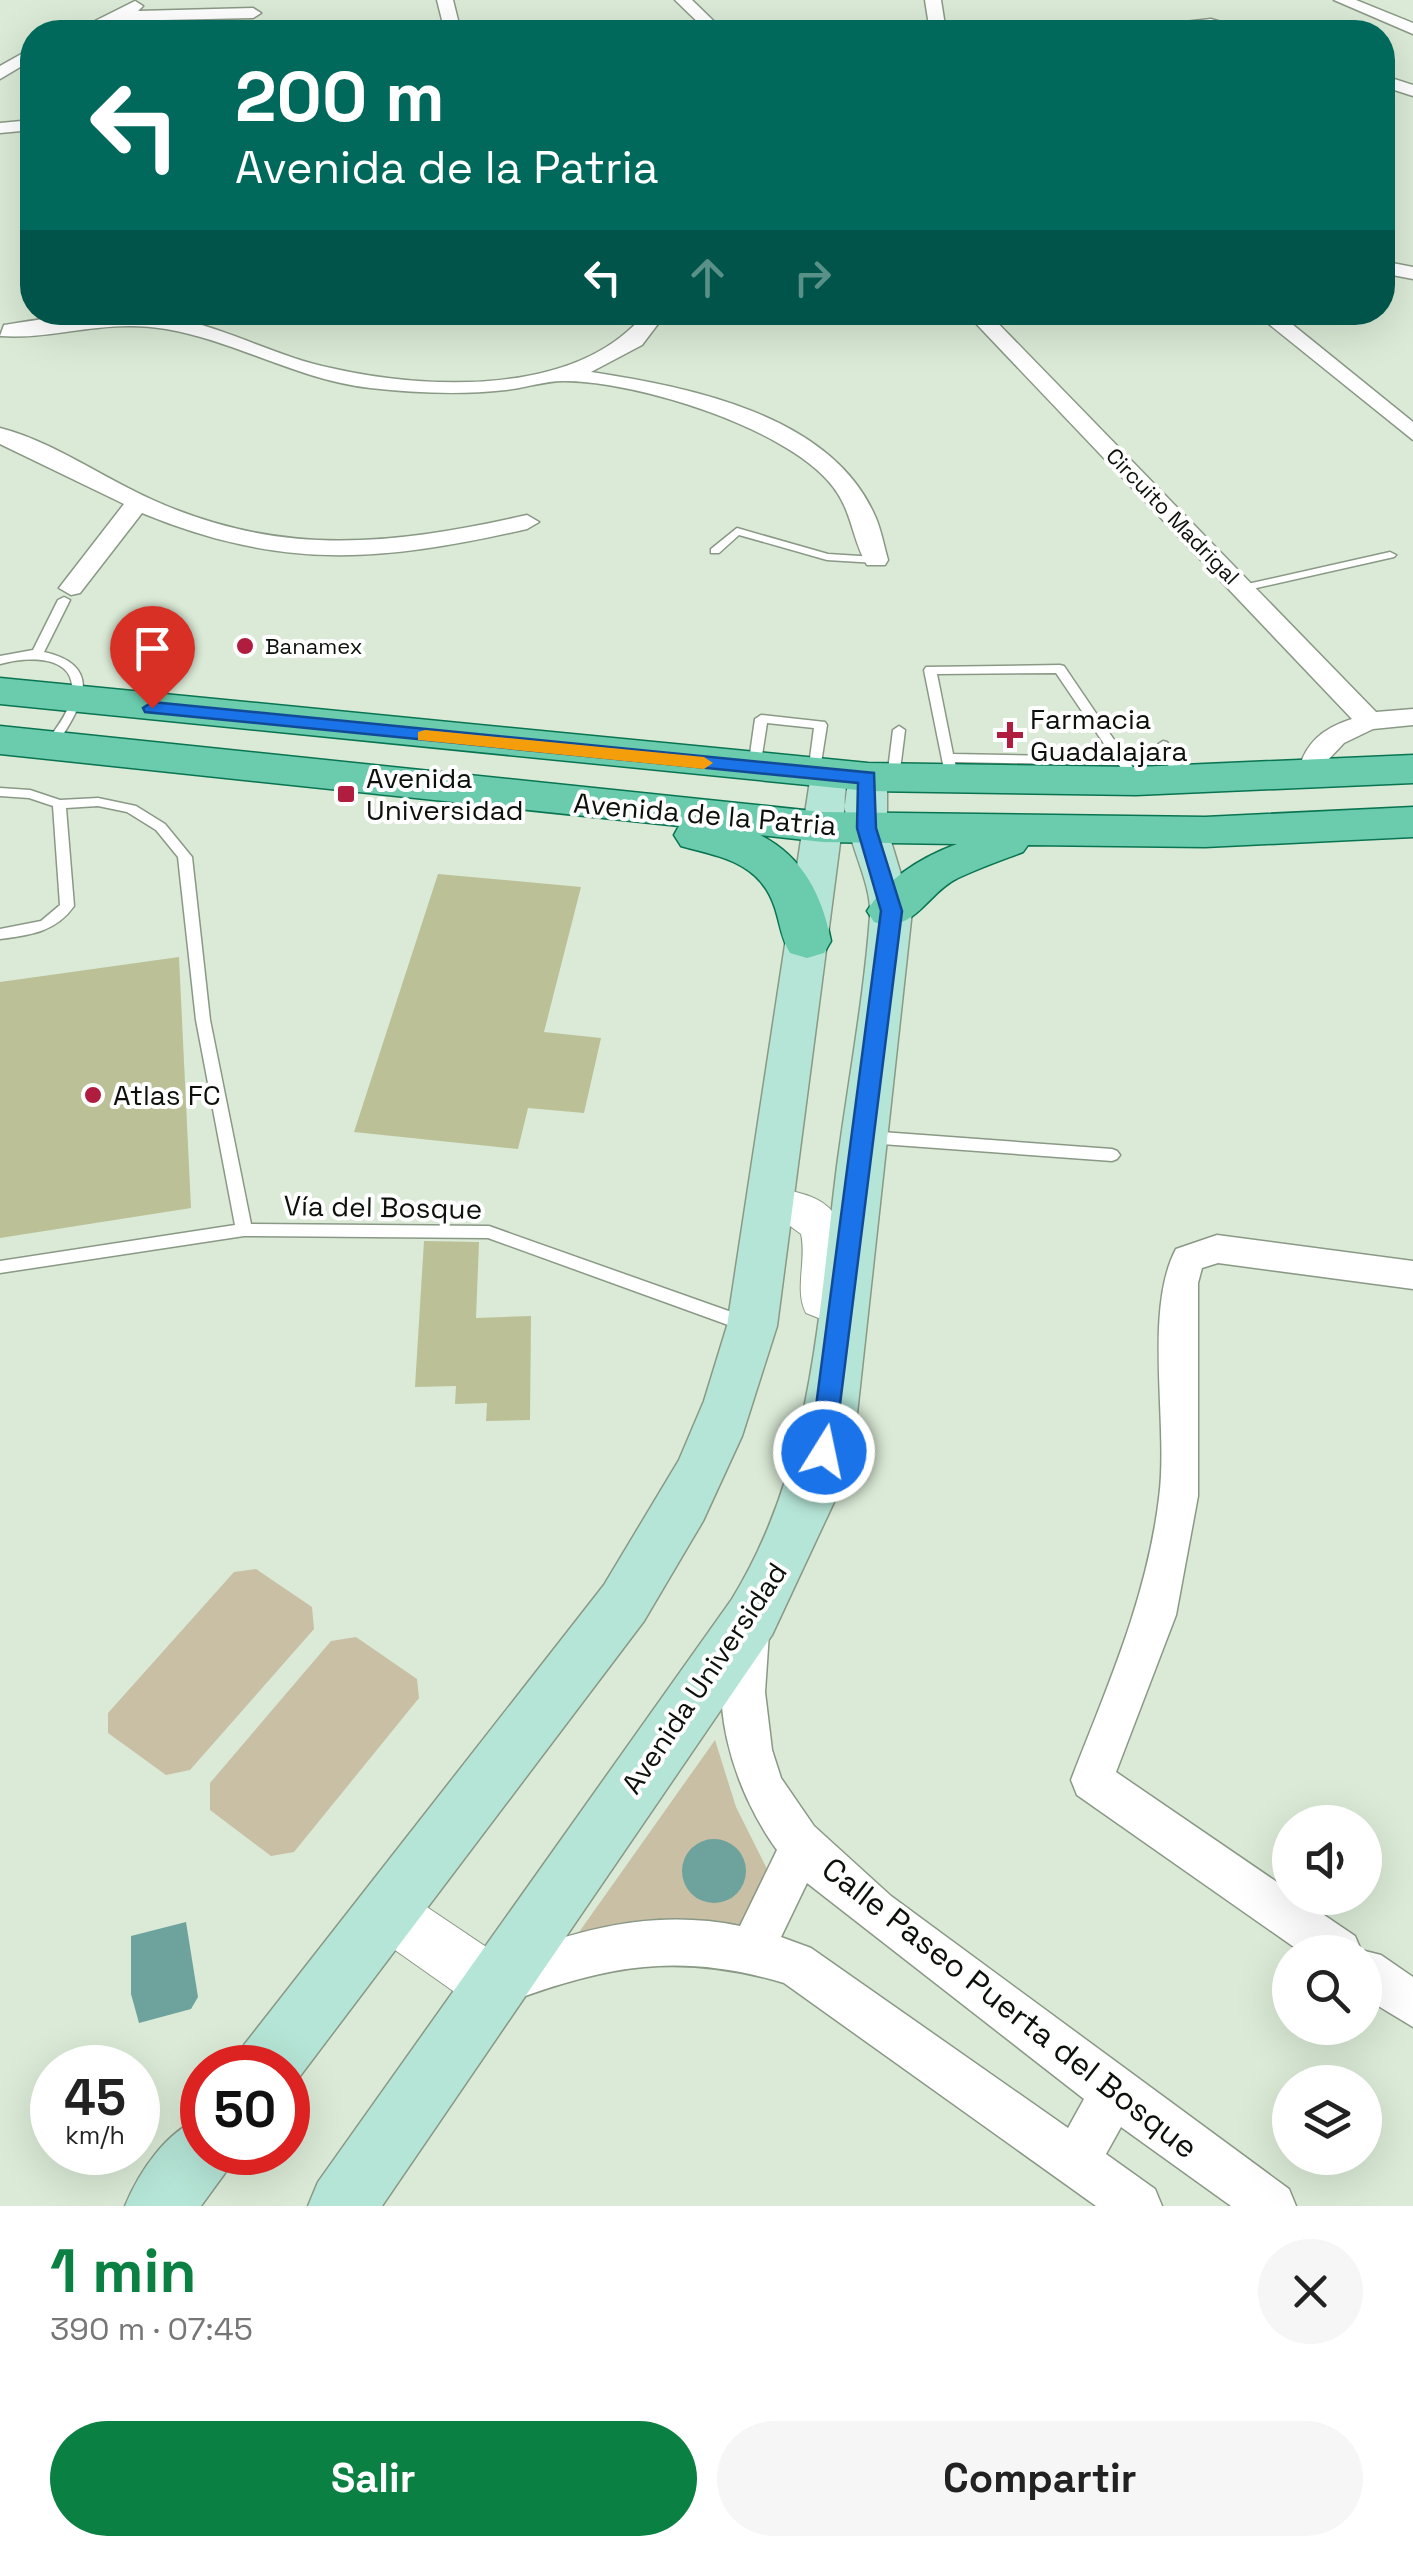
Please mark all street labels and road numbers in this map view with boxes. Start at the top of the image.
street label: Circuito Madrigal [1100,442,1246,590]
street label: Avenida de la Patria [572,785,838,843]
street label: Vía del Bosque [283,1187,483,1227]
street label: Avenida Universidad [613,1556,795,1800]
street label: Calle Paseo Puerta del Bosque [814,1849,1206,2167]

